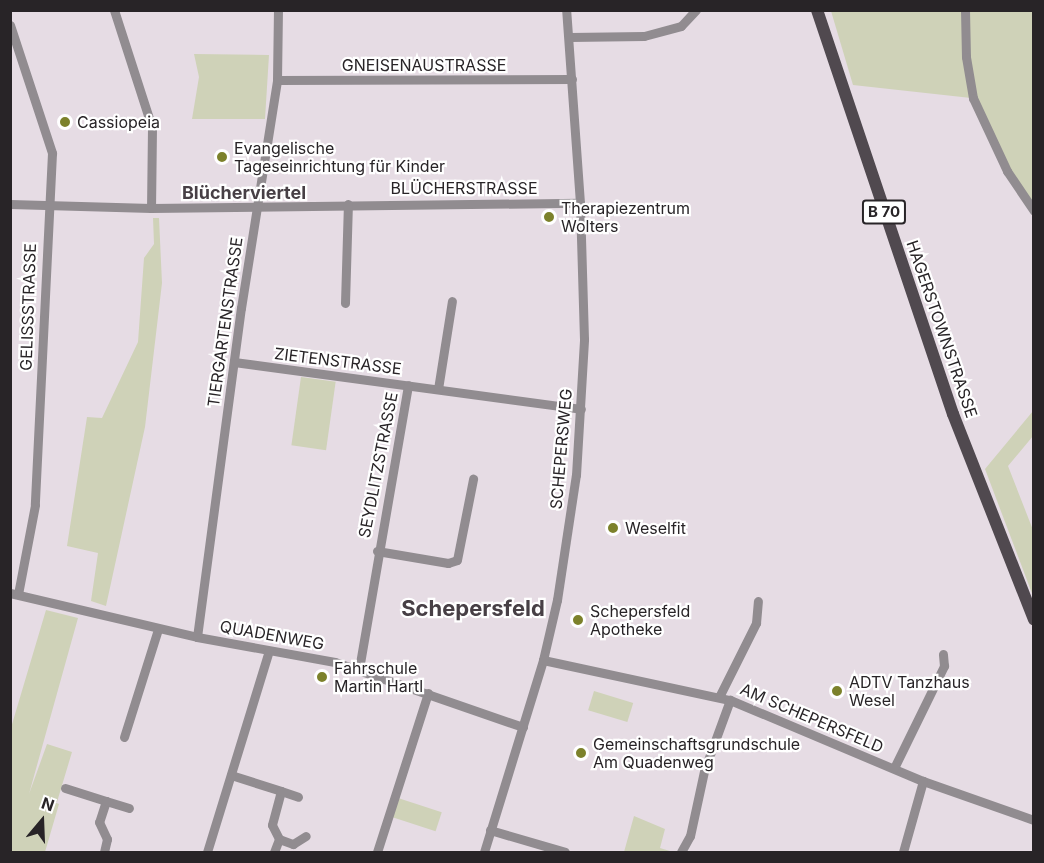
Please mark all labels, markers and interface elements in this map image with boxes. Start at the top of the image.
street label: GNEISENAUSTRASSE [342,55,506,75]
place label: Cassiopeia [77,112,160,132]
marker: Cassiopeia [58,115,72,129]
place label: Evangelische Tageseinrichtung für Kinder [234,138,445,176]
marker: Evangelische Tageseinrichtung für Kinder [215,150,229,164]
street label: BLÜCHERSTRASSE [391,178,537,198]
district label: Blücherviertel [182,182,306,204]
place label: Therapiezentrum Wolters [561,198,690,236]
road number: B 70 [862,200,906,224]
marker: Therapiezentrum Wolters [542,210,556,224]
street label: TIERGARTENSTRASSE [204,236,246,408]
street label: HAGERSTOWNSTRASSE [903,238,981,420]
street label: GELISSSTRASSE [16,243,40,371]
street label: ZIETENSTRASSE [273,344,403,378]
street label: SCHEPERSWEG [546,388,576,510]
street label: SEYDLITZSTRASSE [354,390,402,540]
place label: Weselfit [625,518,686,538]
marker: Weselfit [606,521,620,535]
district label: Schepersfeld [401,596,545,622]
place label: Schepersfeld Apotheke [590,601,690,639]
marker: Schepersfeld Apotheke [571,613,585,627]
street label: QUADENWEG [218,616,326,654]
place label: Fahrschule Martin Hartl [334,658,423,696]
marker: Fahrschule Martin Hartl [315,670,329,684]
place label: ADTV Tanzhaus Wesel [849,672,970,710]
street label: AM SCHEPERSFELD [738,679,886,757]
marker: ADTV Tanzhaus Wesel [830,684,844,698]
place label: Gemeinschaftsgrundschule Am Quadenweg [593,734,800,772]
marker: Gemeinschaftsgrundschule Am Quadenweg [574,746,588,760]
north arrow [12,791,72,851]
text: N [39,793,57,815]

